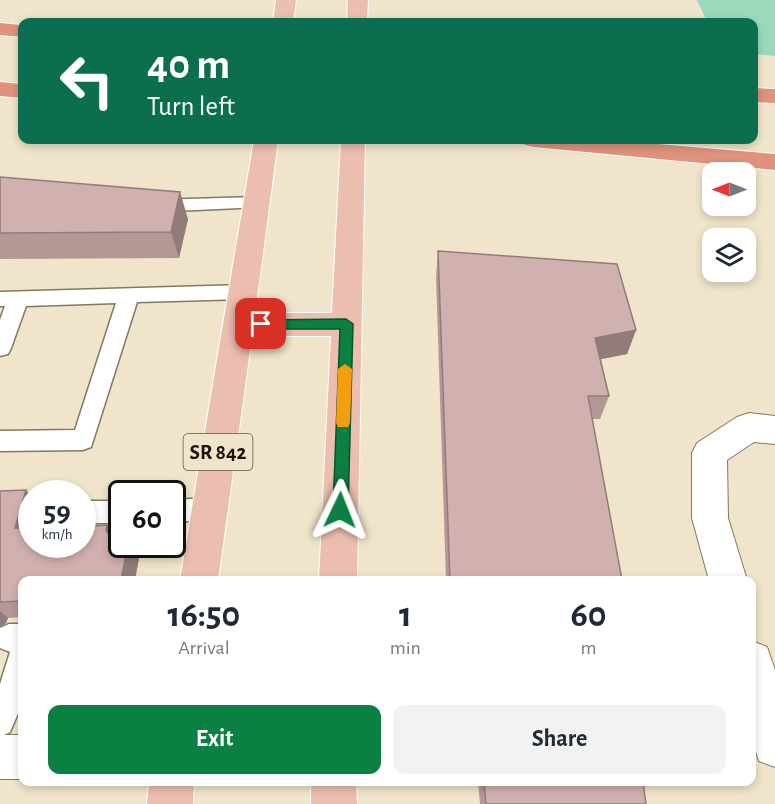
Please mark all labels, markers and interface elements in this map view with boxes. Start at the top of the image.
icon: left [48,42,126,120]
text: 40 m [147,44,230,86]
text: Turn left [147,93,235,120]
north arrow [702,162,756,216]
map controls [702,162,756,282]
button: layers [702,228,756,282]
pin [235,298,286,349]
icon: arrive [244,307,277,340]
road number: SR 842 [184,434,252,470]
position arrow [308,478,372,542]
speed limit sign: 60 [108,480,186,558]
text: 59 [43,497,71,527]
text: km/h [42,527,72,542]
text: 16:50 [167,597,240,633]
text: 1 [399,597,412,633]
text: 60 [570,597,607,633]
text: Arrival [178,638,230,658]
text: min [390,638,421,658]
text: m [580,638,596,658]
button: Exit [48,705,381,774]
button: Share [393,705,726,774]

